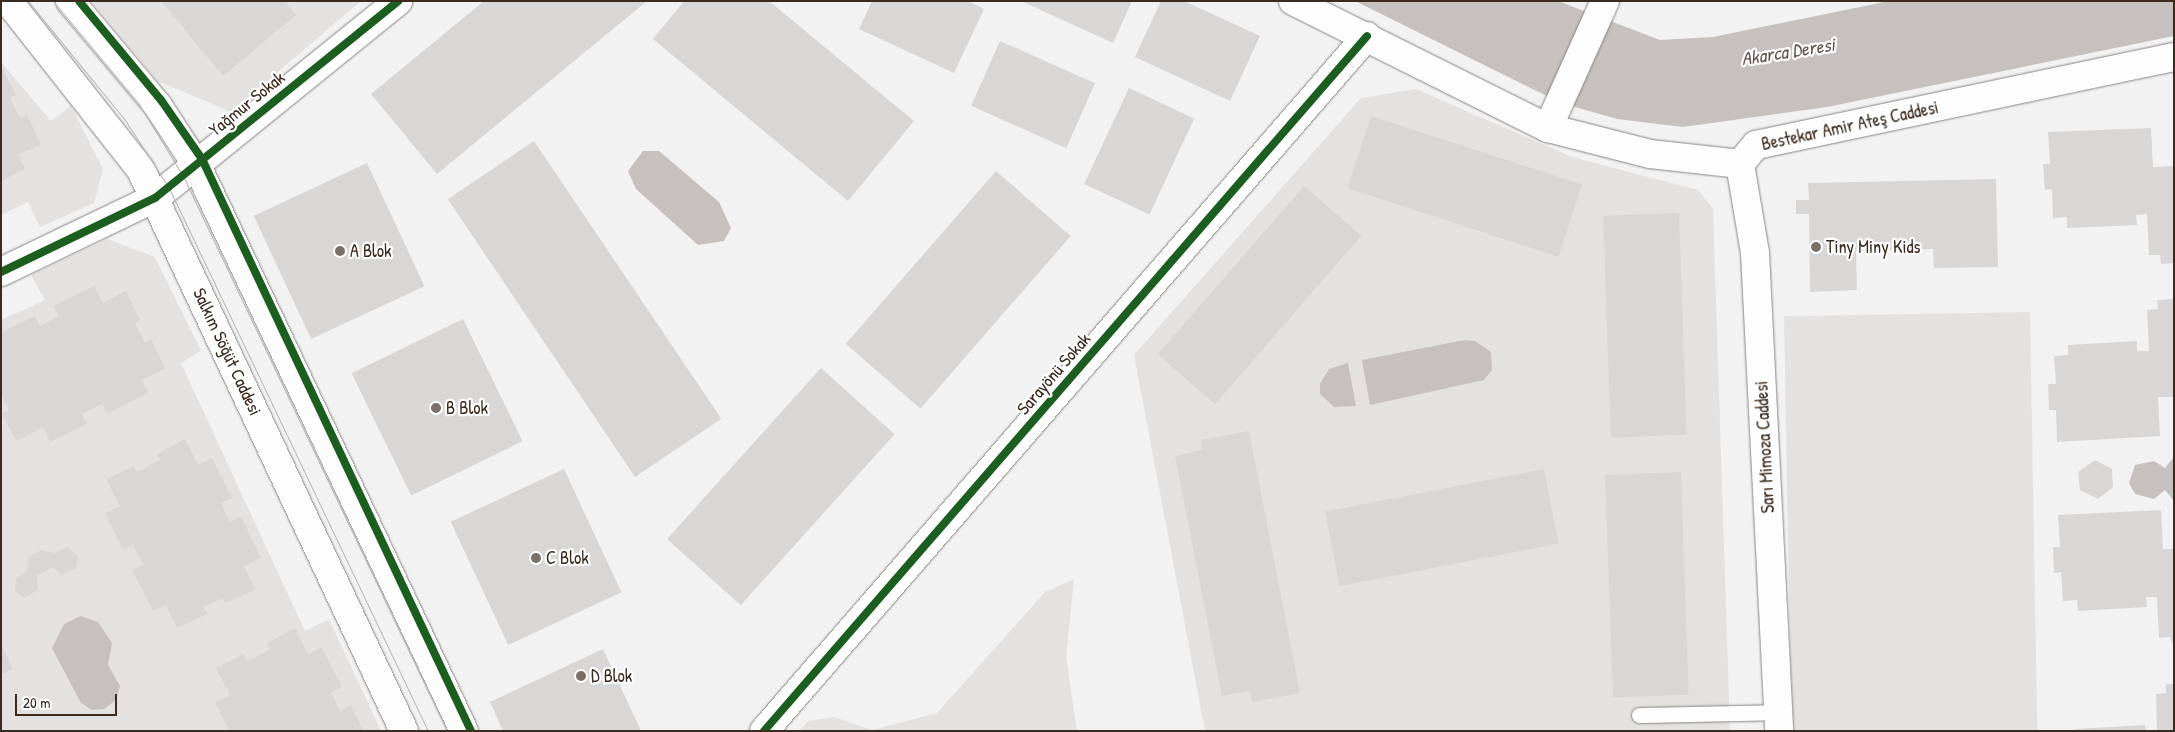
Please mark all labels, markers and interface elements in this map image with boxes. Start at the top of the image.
water label: Akarca Deresi [1740,33,1836,71]
street label: Yağmur Sokak [205,67,289,141]
street label: Bestekar Amir Ateş Caddesi [1759,97,1941,155]
place label: Tiny Miny Kids [1826,236,1920,258]
place label: A Blok [350,240,392,262]
marker: Tiny Miny Kids [1810,241,1822,253]
marker: A Blok [334,245,346,257]
street label: Salkım Söğüt Caddesi [188,285,266,419]
street label: Sarayönü Sokak [1013,329,1095,419]
street label: Sarı Mimoza Caddesi [1751,380,1779,514]
place label: B Blok [446,397,488,419]
marker: B Blok [430,402,442,414]
place label: C Blok [546,547,589,569]
marker: C Blok [530,552,542,564]
place label: D Blok [591,665,632,687]
marker: D Blok [575,670,587,682]
scale bar [18,684,120,716]
text: 20 m [23,692,50,713]

